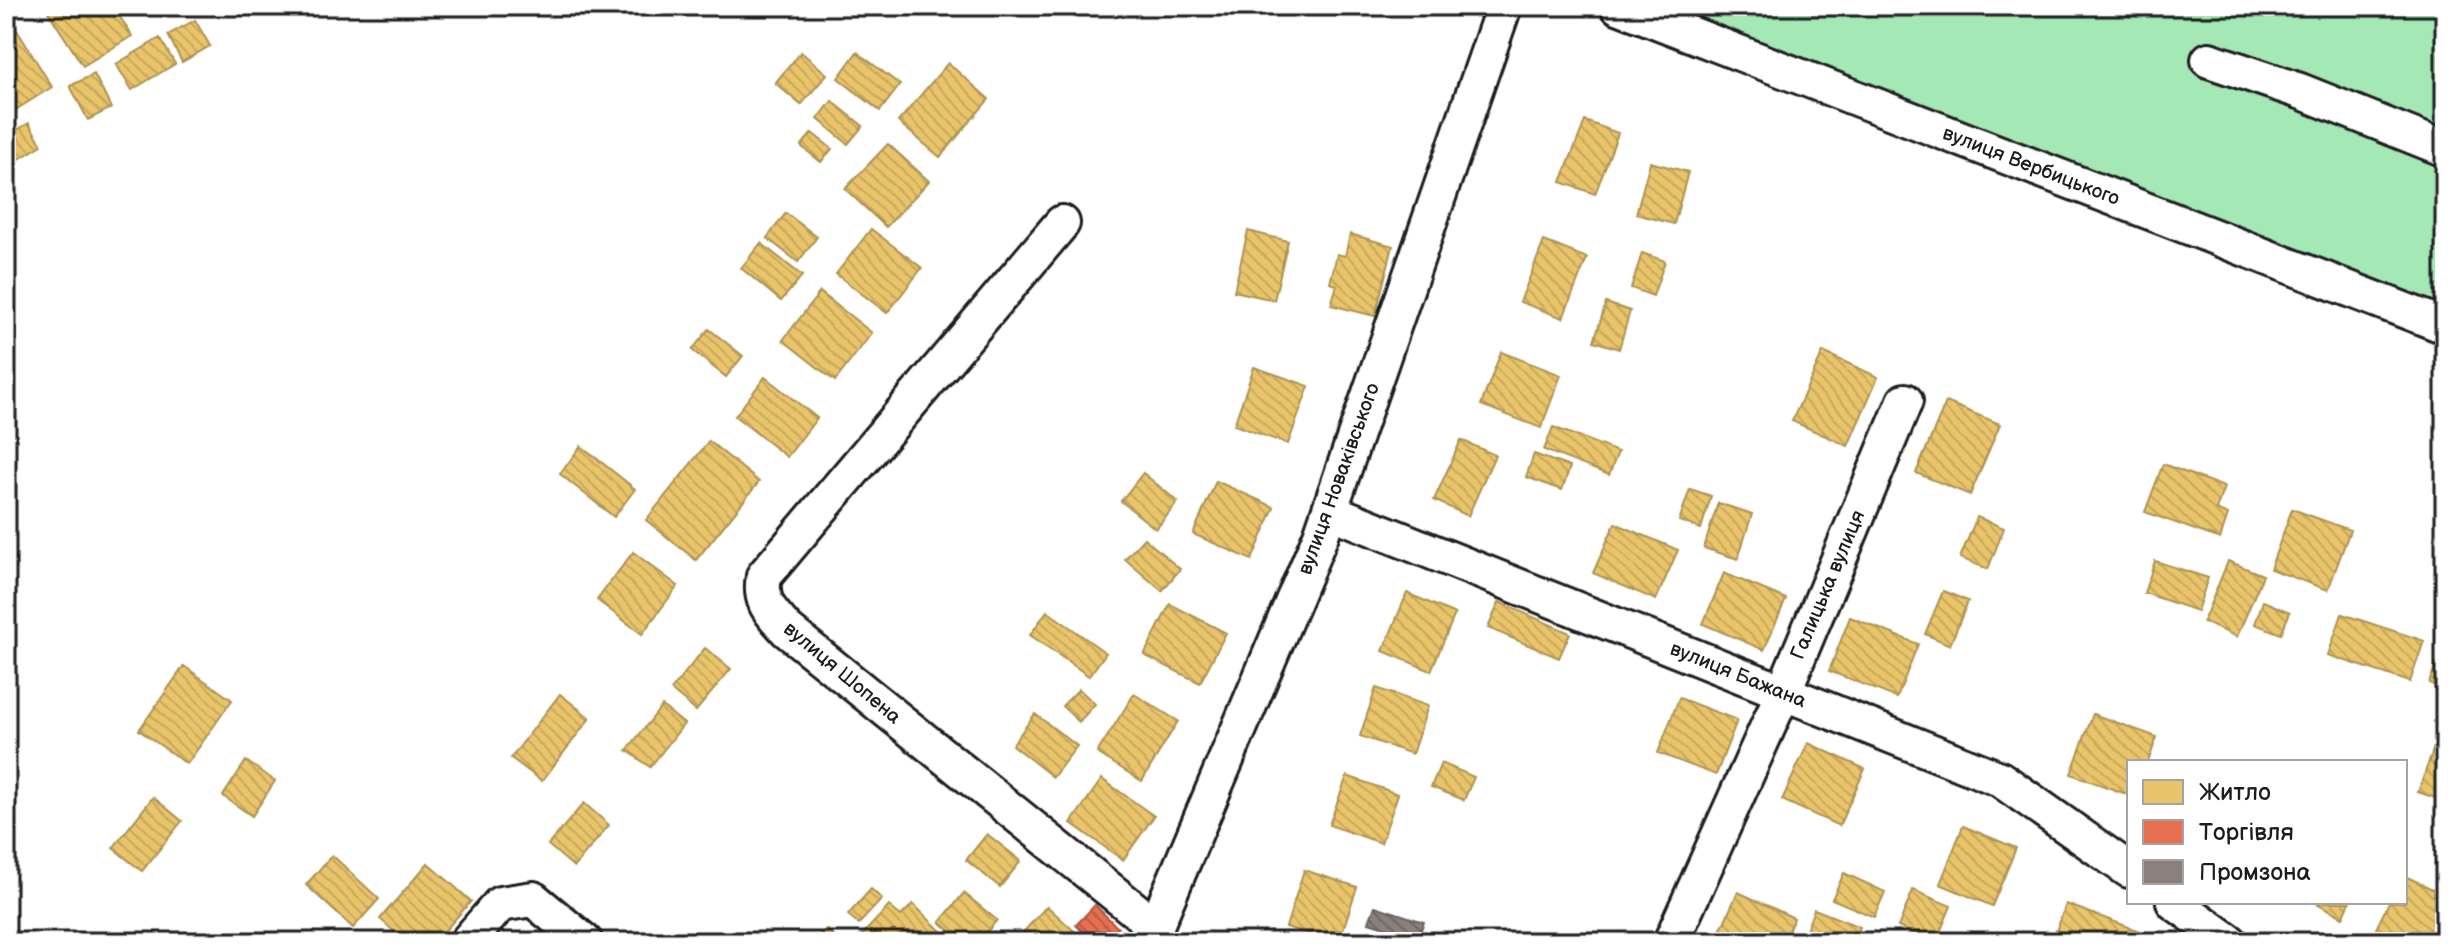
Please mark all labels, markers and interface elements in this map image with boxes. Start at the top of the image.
street label: вулиця Вербицького [1939,121,2123,211]
street label: вулиця Новаківського [1293,380,1385,578]
street label: Галицька вулиця [1786,507,1870,663]
street label: вулиця Шопена [778,617,906,729]
street label: вулиця Бажана [1666,637,1810,713]
legend [2127,760,2407,904]
text: Житло [2199,778,2271,807]
text: Торгівля [2199,818,2294,847]
text: Промзона [2199,858,2311,887]

